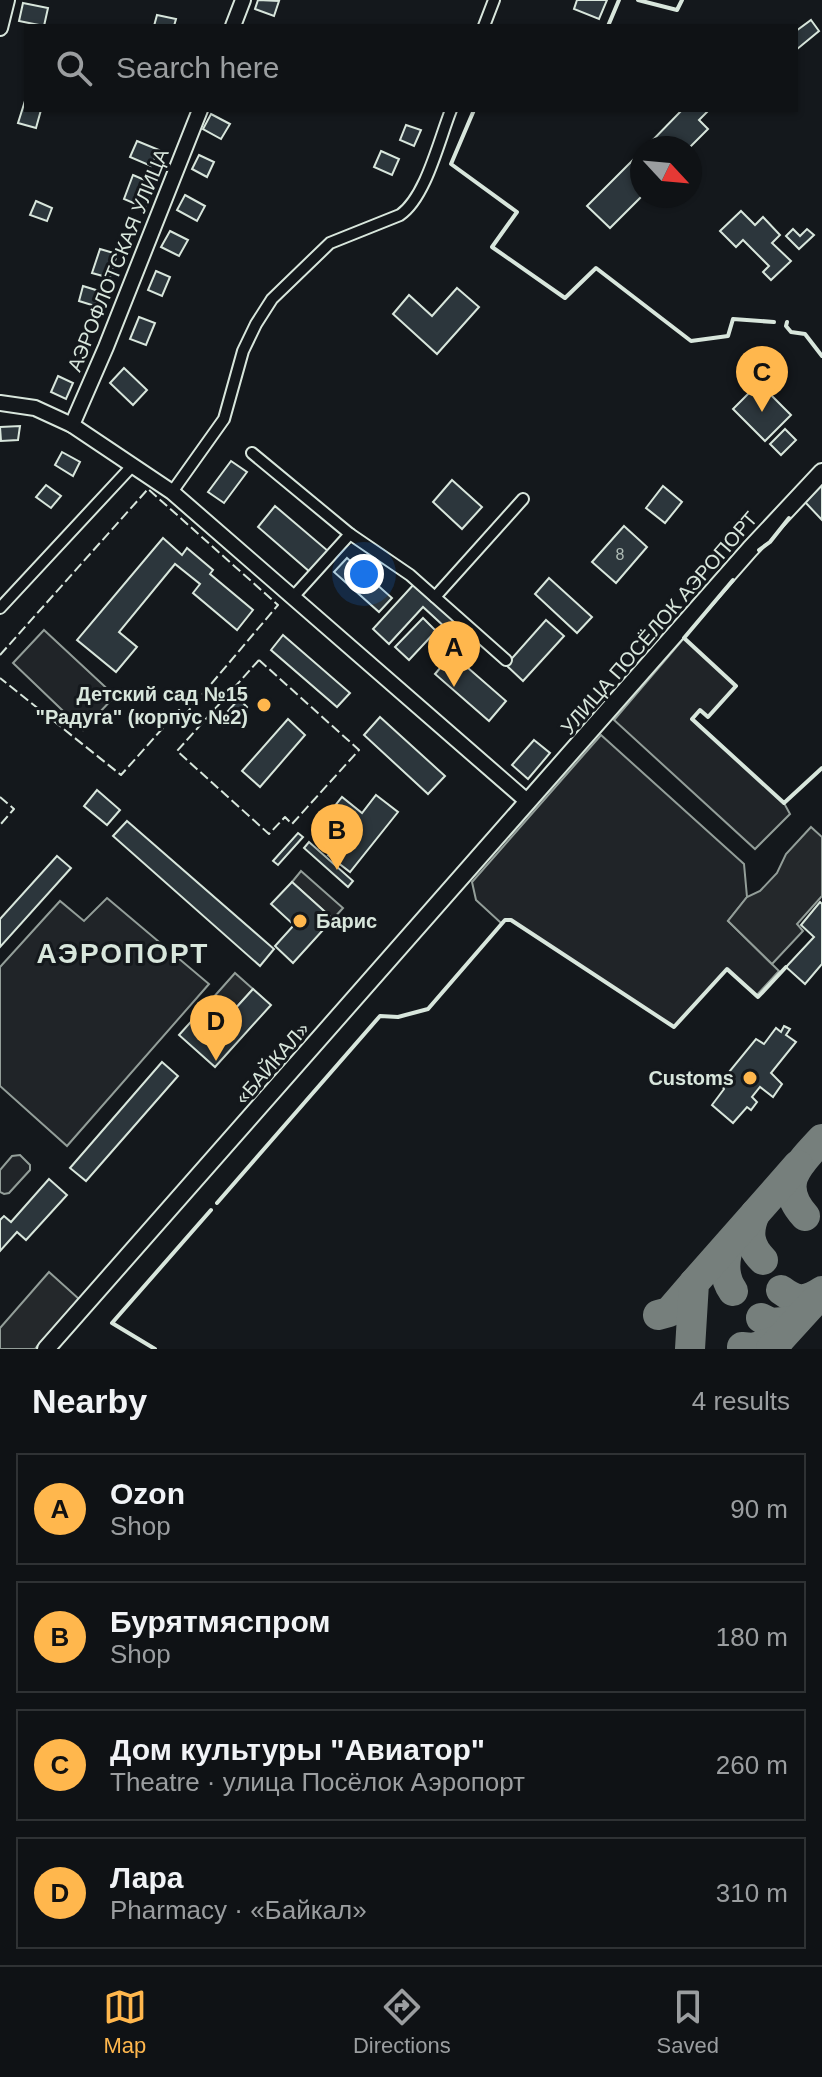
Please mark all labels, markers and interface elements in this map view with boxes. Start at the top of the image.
search box [24,24,798,112]
icon: search [52,46,96,90]
text: Search here [116,51,279,84]
north arrow [630,136,702,208]
street label: АЭРОФЛОТСКАЯ УЛИЦА [63,145,173,375]
pin: C [736,346,788,412]
street label: УЛИЦА ПОСЁЛОК АЭРОПОРТ [556,507,762,739]
house number: 8 [616,546,625,563]
your location [344,554,384,594]
pin: A [428,621,480,687]
place label: Детский сад №15 "Радуга" (корпус №2) [35,683,248,728]
marker: Детский сад №15 "Радуга" (корпус №2) [255,696,273,714]
pin: B [311,804,363,870]
place label: Барис [316,910,377,932]
marker: Барис [291,912,309,930]
district label: АЭРОПОРТ [37,938,209,969]
pin: D [190,995,242,1061]
street label: «БАЙКАЛ» [230,1017,313,1108]
place label: Customs [648,1067,734,1089]
marker: Customs [741,1069,759,1087]
text: Nearby [32,1382,147,1420]
text: 4 results [692,1386,790,1416]
text: Ozon [110,1477,185,1510]
text: A [51,1494,69,1524]
text: 90 m [730,1494,788,1524]
text: Shop [110,1511,171,1541]
text: Бурятмяспром [110,1605,331,1638]
text: B [51,1622,69,1652]
text: 180 m [716,1622,788,1652]
text: Shop [110,1639,171,1669]
text: Дом культуры "Авиатор" [110,1733,485,1766]
text: C [51,1750,69,1780]
text: 260 m [716,1750,788,1780]
text: Theatre · улица Посёлок Аэропорт [110,1767,525,1797]
text: Лара [110,1861,184,1894]
text: D [51,1878,69,1908]
text: 310 m [716,1878,788,1908]
text: Pharmacy · «Байкал» [110,1895,367,1925]
tab: Map [103,1985,147,2059]
tab: Directions [353,1985,451,2059]
tab: Saved [657,1985,719,2059]

